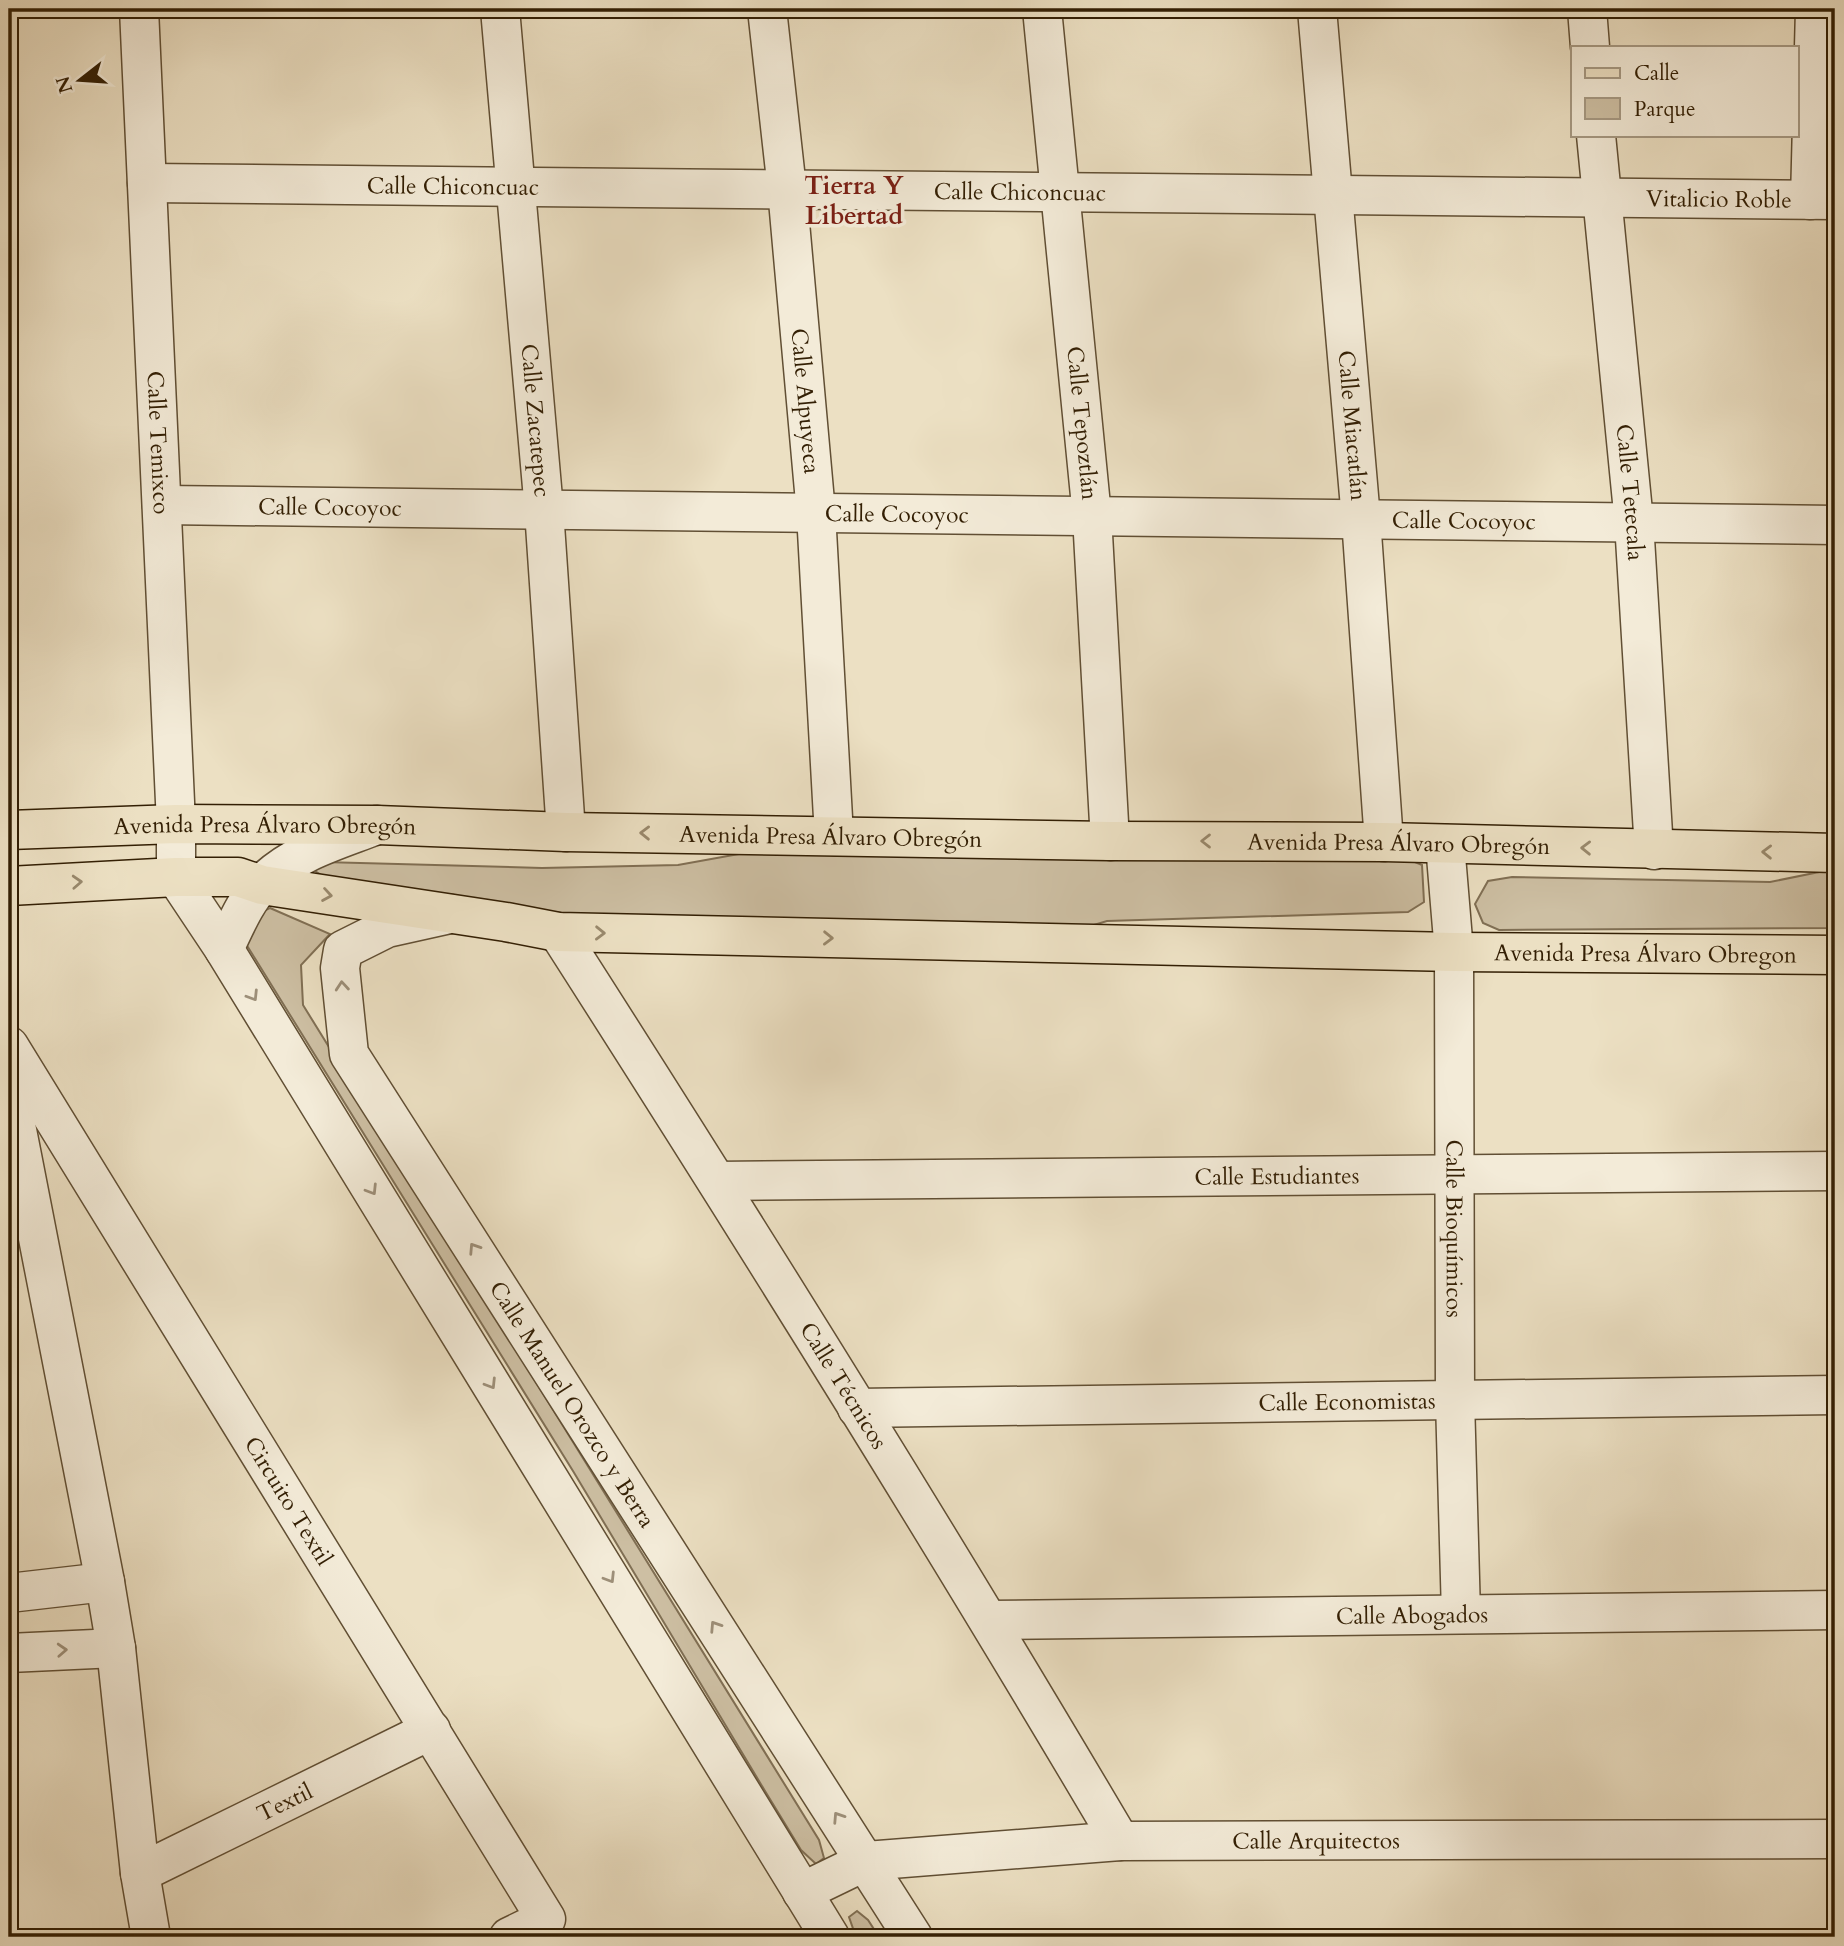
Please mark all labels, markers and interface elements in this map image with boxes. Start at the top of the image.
north arrow [46,46,116,116]
legend [1571,46,1798,136]
text: Calle [1634,59,1679,88]
text: N [50,73,80,96]
text: Parque [1634,95,1695,124]
district label: Tierra Y Libertad [804,168,904,233]
street label: Calle Chiconcuac [367,170,539,202]
street label: Calle Chiconcuac [934,175,1106,208]
street label: Vitalicio Roble [1646,183,1792,215]
street label: Calle Alpuyeca [784,327,828,475]
street label: Calle Zacatepec [514,343,558,498]
street label: Calle Tepoztlán [1060,345,1106,501]
street label: Calle Miacatlán [1331,349,1375,502]
street label: Calle Temixco [140,370,177,515]
street label: Calle Tetecala [1609,422,1652,562]
street label: Calle Cocoyoc [258,491,402,523]
street label: Calle Cocoyoc [825,497,969,530]
street label: Calle Cocoyoc [1392,504,1536,537]
street label: Avenida Presa Álvaro Obregón [113,808,417,842]
street label: Avenida Presa Álvaro Obregón [679,818,982,854]
one-way arrow [639,825,650,841]
street label: Avenida Presa Álvaro Obregón [1247,826,1551,862]
one-way arrow [1200,833,1210,849]
one-way arrow [1580,840,1591,856]
one-way arrow [1761,844,1772,859]
one-way arrow [72,875,83,890]
one-way arrow [321,887,333,902]
one-way arrow [595,926,606,941]
one-way arrow [823,930,833,946]
street label: Avenida Presa Álvaro Obregon [1494,937,1797,970]
one-way arrow [335,980,350,991]
one-way arrow [244,988,257,1001]
street label: Calle Bioquímicos [1439,1139,1470,1318]
street label: Calle Estudiantes [1194,1160,1360,1192]
one-way arrow [363,1182,376,1195]
one-way arrow [469,1243,482,1256]
street label: Calle Manuel Orozco y Berra [482,1275,663,1534]
street label: Calle Técnicos [793,1316,895,1455]
one-way arrow [482,1376,495,1389]
street label: Calle Economistas [1258,1385,1436,1418]
street label: Circuito Textil [237,1430,340,1571]
one-way arrow [601,1570,614,1583]
street label: Calle Abogados [1336,1599,1488,1631]
one-way arrow [711,1620,724,1633]
one-way arrow [57,1643,68,1658]
street label: Textil [251,1775,318,1829]
one-way arrow [834,1812,847,1825]
street label: Calle Arquitectos [1232,1825,1400,1856]

